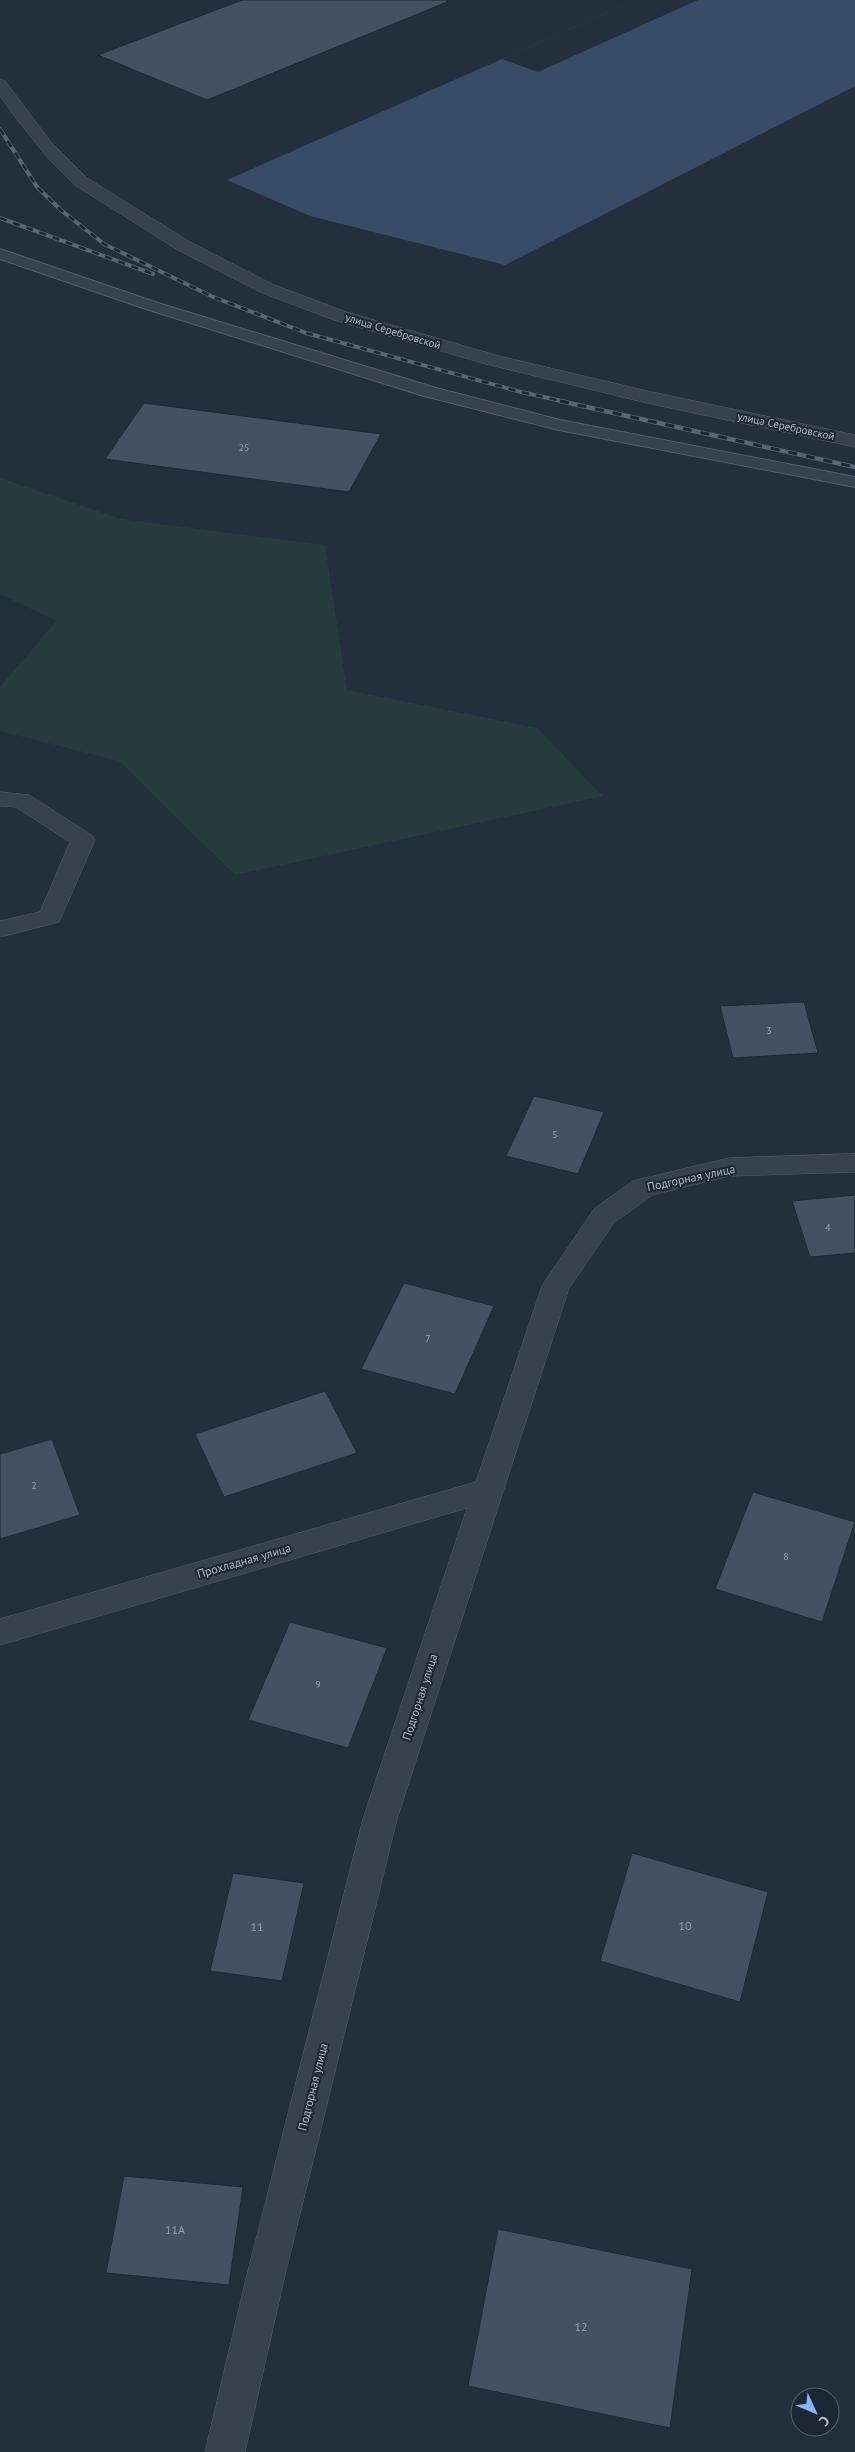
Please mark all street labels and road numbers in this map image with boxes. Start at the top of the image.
street label: улица Серебровской [344,310,442,352]
street label: улица Серебровской [736,409,836,443]
street label: Подгорная улица [645,1161,736,1194]
street label: Прохладная улица [195,1540,293,1581]
street label: Подгорная улица [399,1652,441,1742]
street label: Подгорная улица [294,2041,331,2132]

